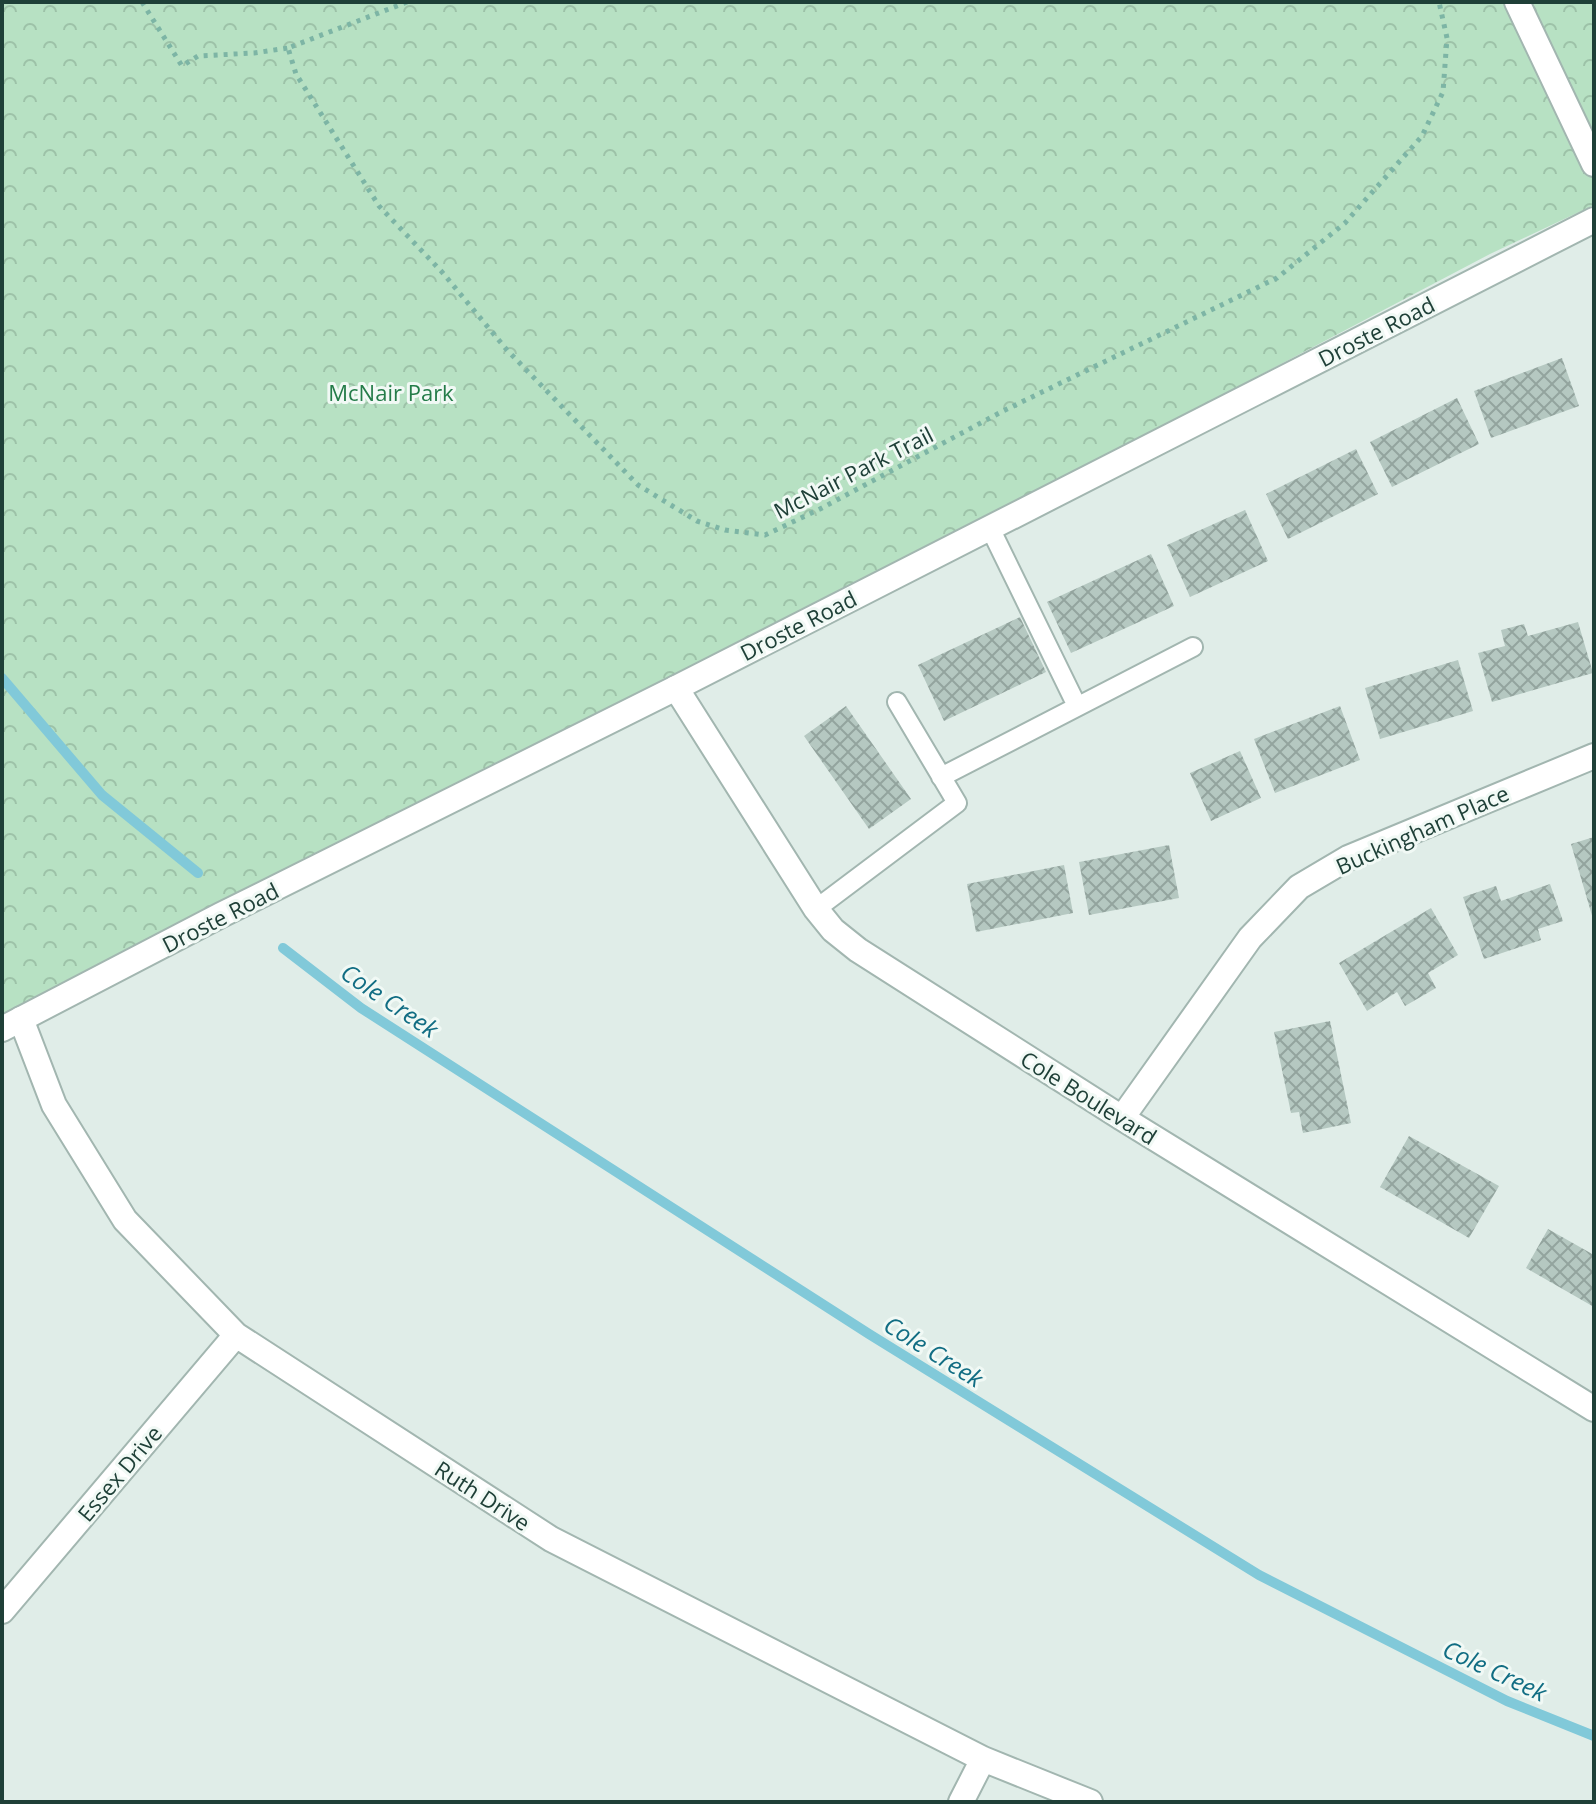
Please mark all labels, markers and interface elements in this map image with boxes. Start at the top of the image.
street label: Droste Road [1313,289,1439,373]
park label: McNair Park [328,377,454,407]
street label: McNair Park Trail [768,419,938,525]
street label: Droste Road [735,583,861,667]
street label: Buckingham Place [1331,777,1513,881]
street label: Droste Road [157,875,283,959]
water label: Cole Creek [335,955,446,1045]
street label: Cole Boulevard [1015,1043,1163,1151]
water label: Cole Creek [878,1308,991,1395]
street label: Essex Drive [70,1419,168,1527]
street label: Ruth Drive [430,1453,536,1537]
water label: Cole Creek [1438,1632,1553,1709]

